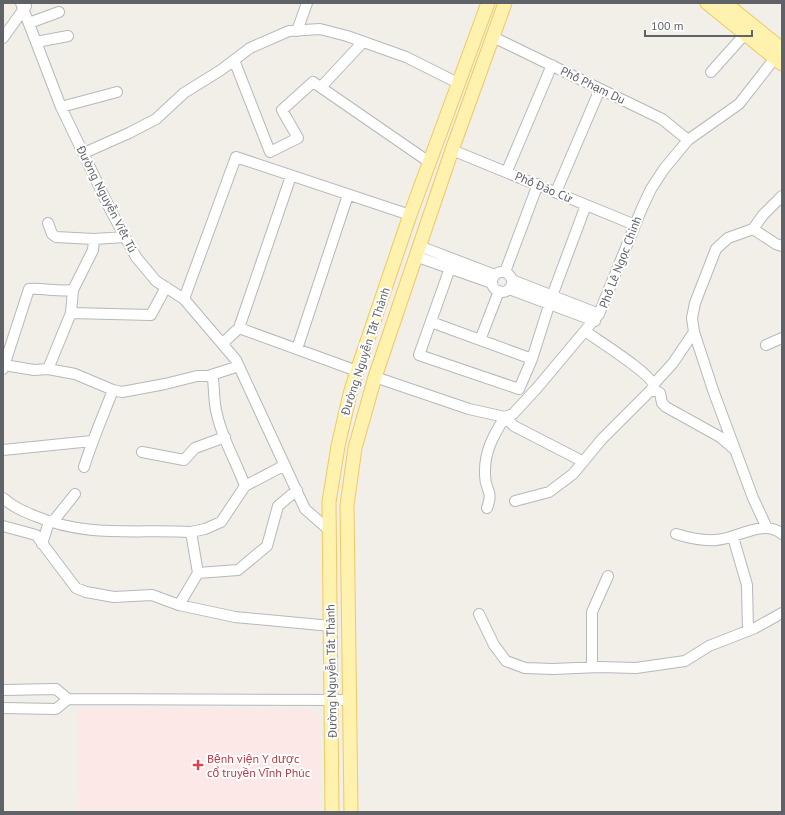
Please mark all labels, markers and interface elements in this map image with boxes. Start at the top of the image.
scale bar [645,12,752,38]
text: 100 m [651,18,684,33]
street label: Phố Phạm Du [558,63,628,107]
street label: Đường Nguyễn Viết Tú [73,142,140,255]
street label: Phố Đào Cừ [513,168,575,206]
street label: Phố Lê Ngọc Chinh [596,214,644,310]
street label: Đường Nguyễn Tất Thành [337,285,393,418]
street label: Đường Nguyễn Tất Thành [322,604,340,739]
place label: Bệnh viện Y dược cổ truyền Vĩnh Phúc [207,751,311,780]
marker: Bệnh viện Y dược cổ truyền Vĩnh Phúc [192,759,204,771]

